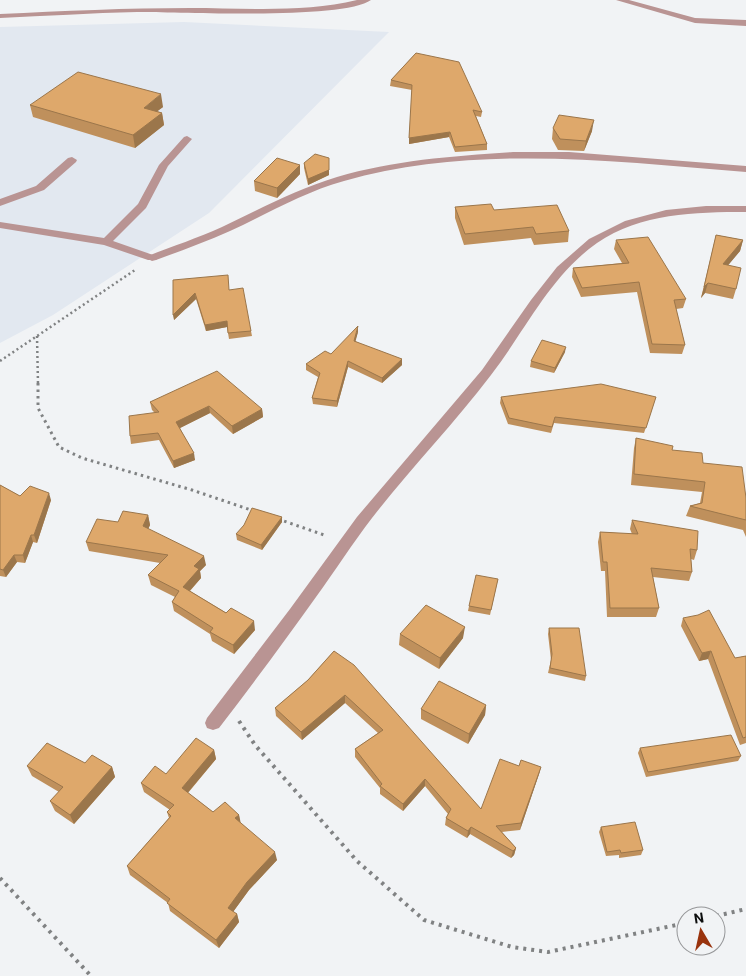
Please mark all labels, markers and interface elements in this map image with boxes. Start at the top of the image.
north arrow [676,906,726,956]
text: N [693,909,705,927]

